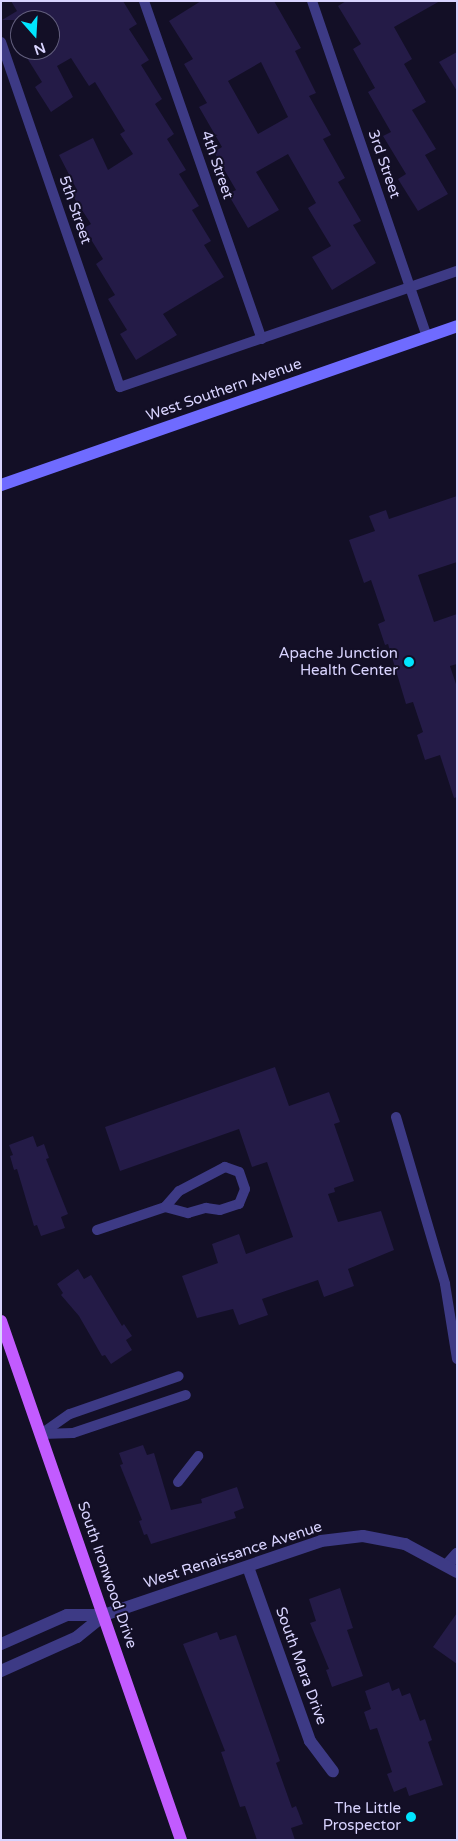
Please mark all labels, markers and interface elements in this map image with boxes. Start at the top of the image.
north arrow [10,10,60,60]
text: N [32,39,48,59]
street label: 3rd Street [364,127,404,201]
street label: 4th Street [197,128,237,202]
street label: 5th Street [55,173,95,247]
street label: West Southern Avenue [144,355,304,425]
place label: Apache Junction Health Center [279,644,398,679]
marker: Apache Junction Health Center [402,655,416,669]
street label: South Ironwood Drive [73,1499,141,1651]
street label: West Renaissance Avenue [142,1518,324,1592]
street label: South Mara Drive [271,1605,331,1727]
place label: The Little Prospector [323,1799,401,1834]
marker: The Little Prospector [405,1811,417,1823]

